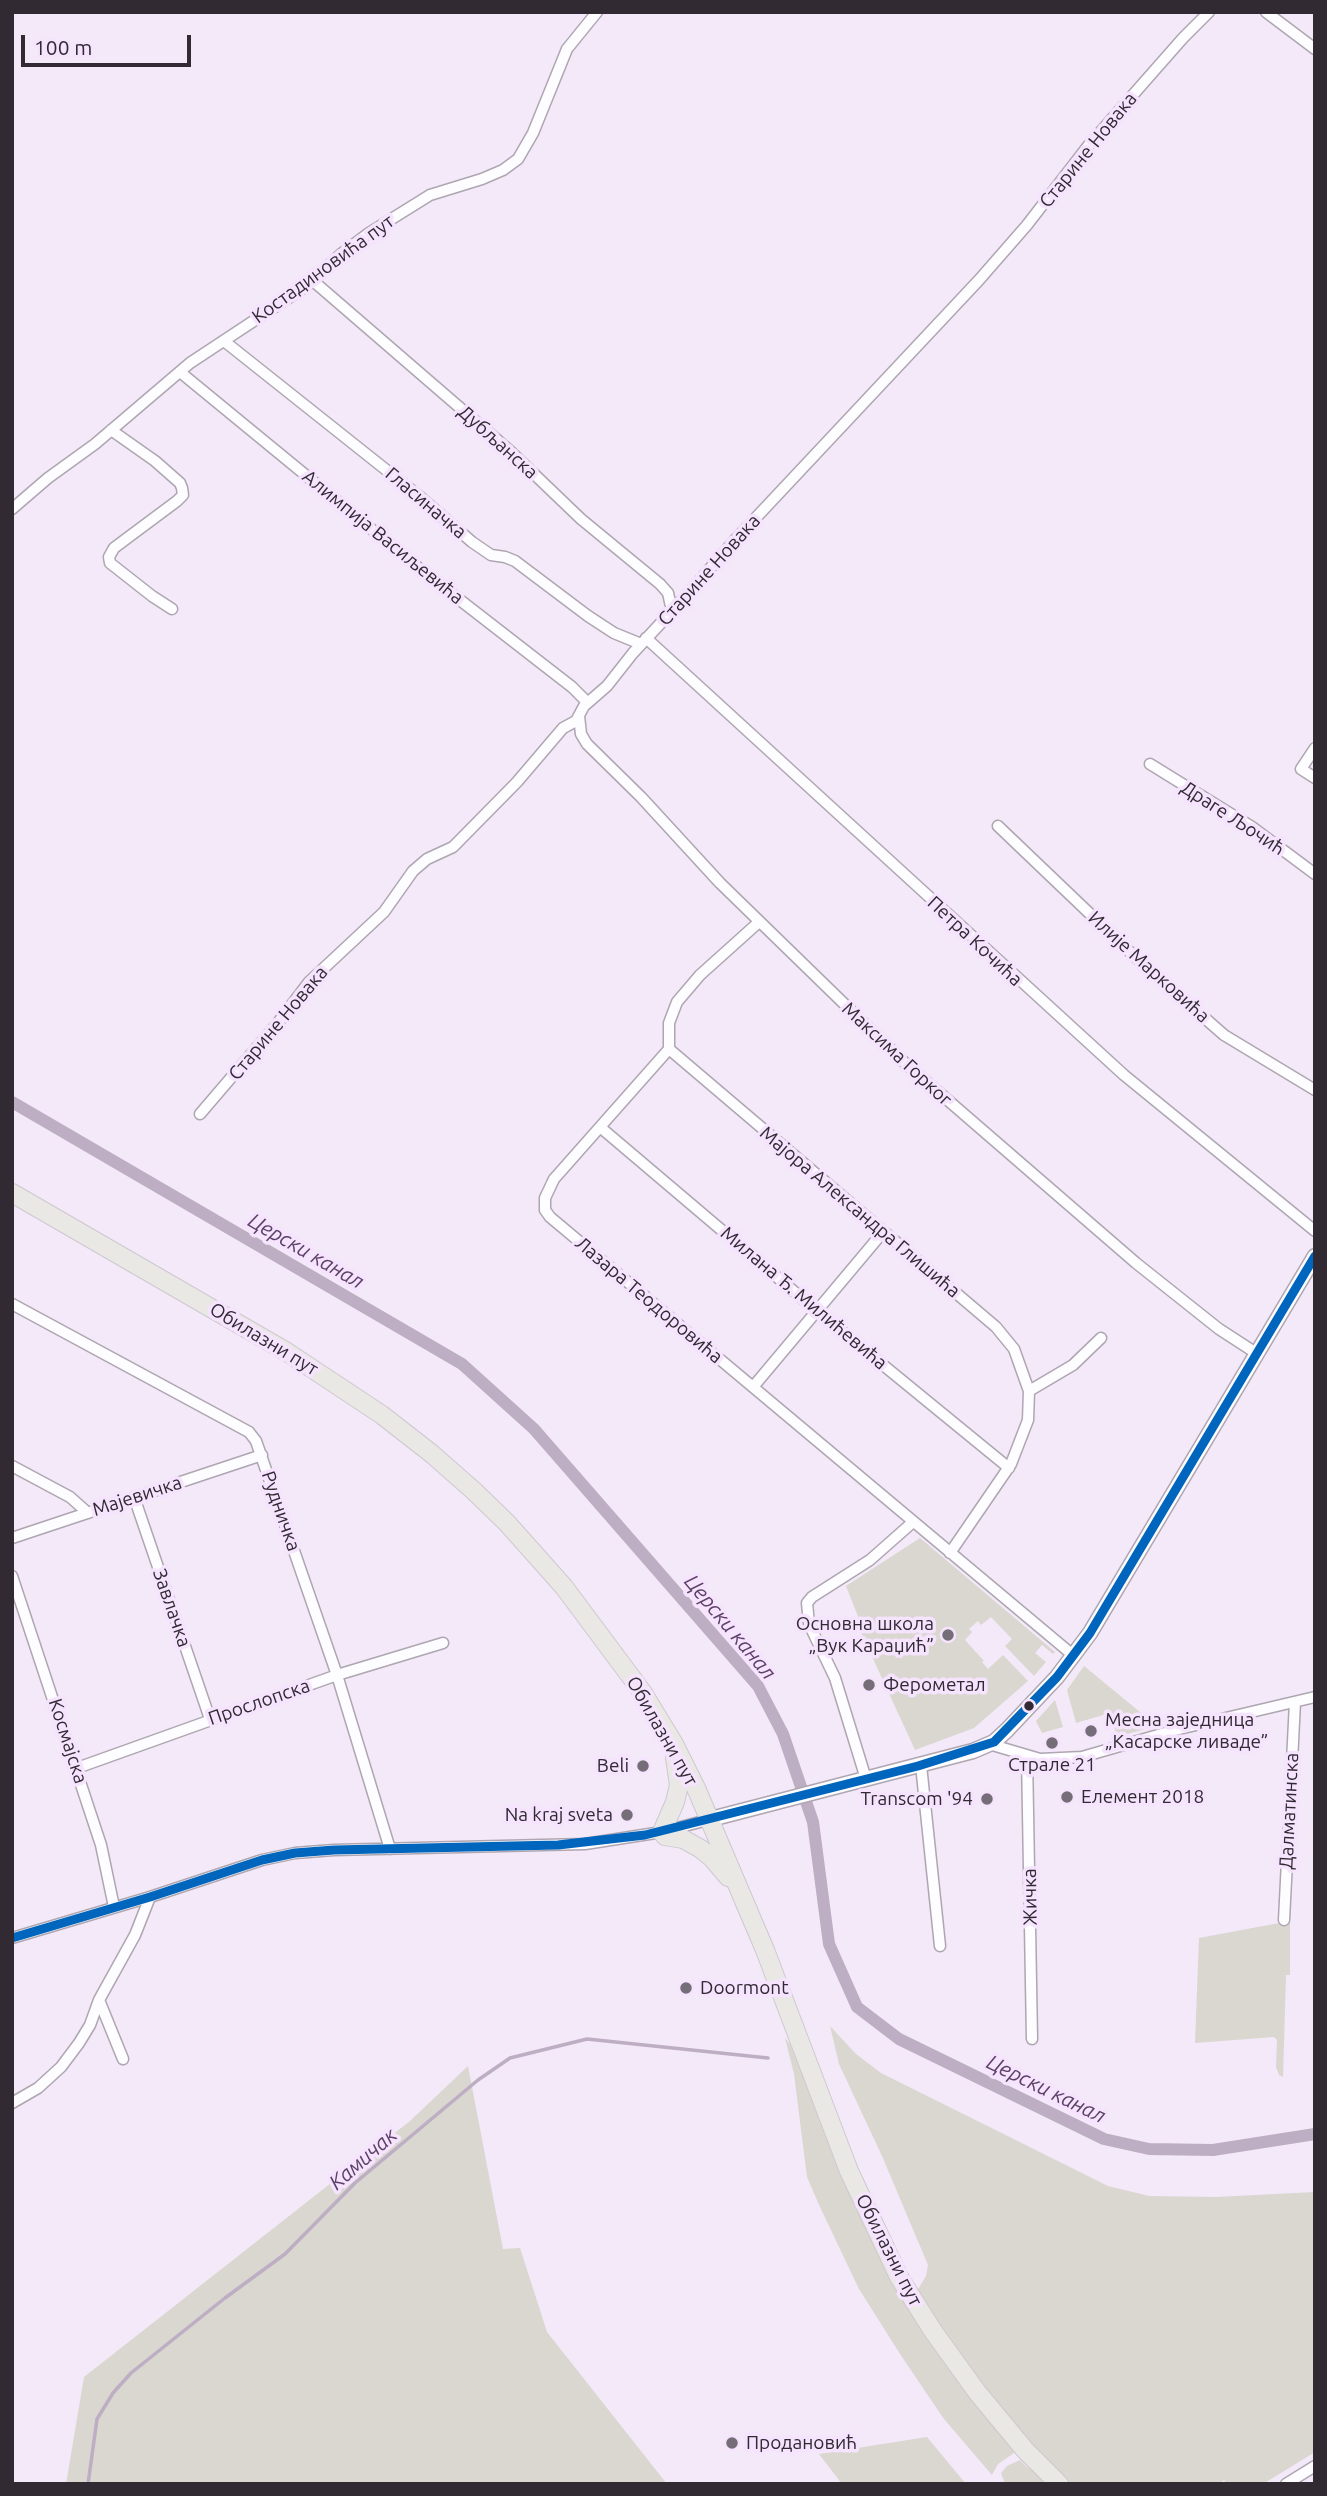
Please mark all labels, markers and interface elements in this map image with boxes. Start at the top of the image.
scale bar [24,21,194,65]
text: 100 m [34,35,92,59]
street label: Старине Новака [1034,88,1142,212]
street label: Костадиновића пут [248,210,398,328]
street label: Дубљанска [453,400,543,484]
street label: Гласиначка [381,462,471,544]
street label: Алимпија Васиљевића [298,465,468,609]
street label: Старине Новака [653,510,765,630]
street label: Драге Љочић [1177,776,1289,860]
street label: Петра Кочића [923,891,1027,991]
street label: Илије Марковића [1084,906,1214,1028]
street label: Старине Новака [224,961,332,1085]
street label: Максима Горког [837,997,957,1111]
street label: Мајора Александра Глишића [755,1121,965,1303]
water label: Церски канал [244,1208,368,1294]
street label: Милана Ђ. Милићевића [716,1222,892,1374]
street label: Лазара Теодоровића [571,1232,727,1368]
street label: Обилазни пут [206,1298,322,1380]
street label: Рудничка [257,1468,305,1554]
street label: Мајевичка [89,1471,185,1521]
street label: Завлачка [148,1566,196,1650]
water label: Церски канал [679,1569,781,1685]
place label: Основна школа „Вук Караџић” [796,1613,934,1657]
marker: Основна школа „Вук Караџић” [940,1627,956,1643]
street label: Обилазни пут [621,1672,703,1790]
street label: Прослопска [205,1674,313,1730]
place label: Ферометал [883,1674,986,1696]
marker: Ферометал [861,1677,877,1693]
street label: Космајска [44,1696,92,1786]
unlabelled marker [1022,1699,1036,1713]
place label: Месна заједница „Касарске ливаде” [1105,1709,1268,1753]
marker: Месна заједница „Касарске ливаде” [1083,1723,1099,1739]
marker: Страле 21 [1044,1735,1060,1751]
street label: Далматинска [1275,1752,1303,1870]
place label: Страле 21 [1008,1754,1096,1776]
place label: Beli [597,1755,629,1777]
marker: Beli [635,1758,651,1774]
place label: Елемент 2018 [1081,1786,1204,1808]
place label: Transcom '94 [860,1788,973,1810]
marker: Елемент 2018 [1059,1789,1075,1805]
marker: Transcom '94 [979,1791,995,1807]
place label: Na kraj sveta [505,1804,613,1826]
marker: Na kraj sveta [619,1807,635,1823]
street label: Жичка [1018,1868,1042,1926]
place label: Doormont [700,1977,789,1999]
marker: Doormont [678,1980,694,1996]
water label: Церски канал [982,2049,1110,2129]
water label: Камичак [324,2123,402,2195]
street label: Обилазни пут [851,2190,927,2310]
place label: Продановић [746,2432,857,2454]
marker: Продановић [724,2435,740,2451]

